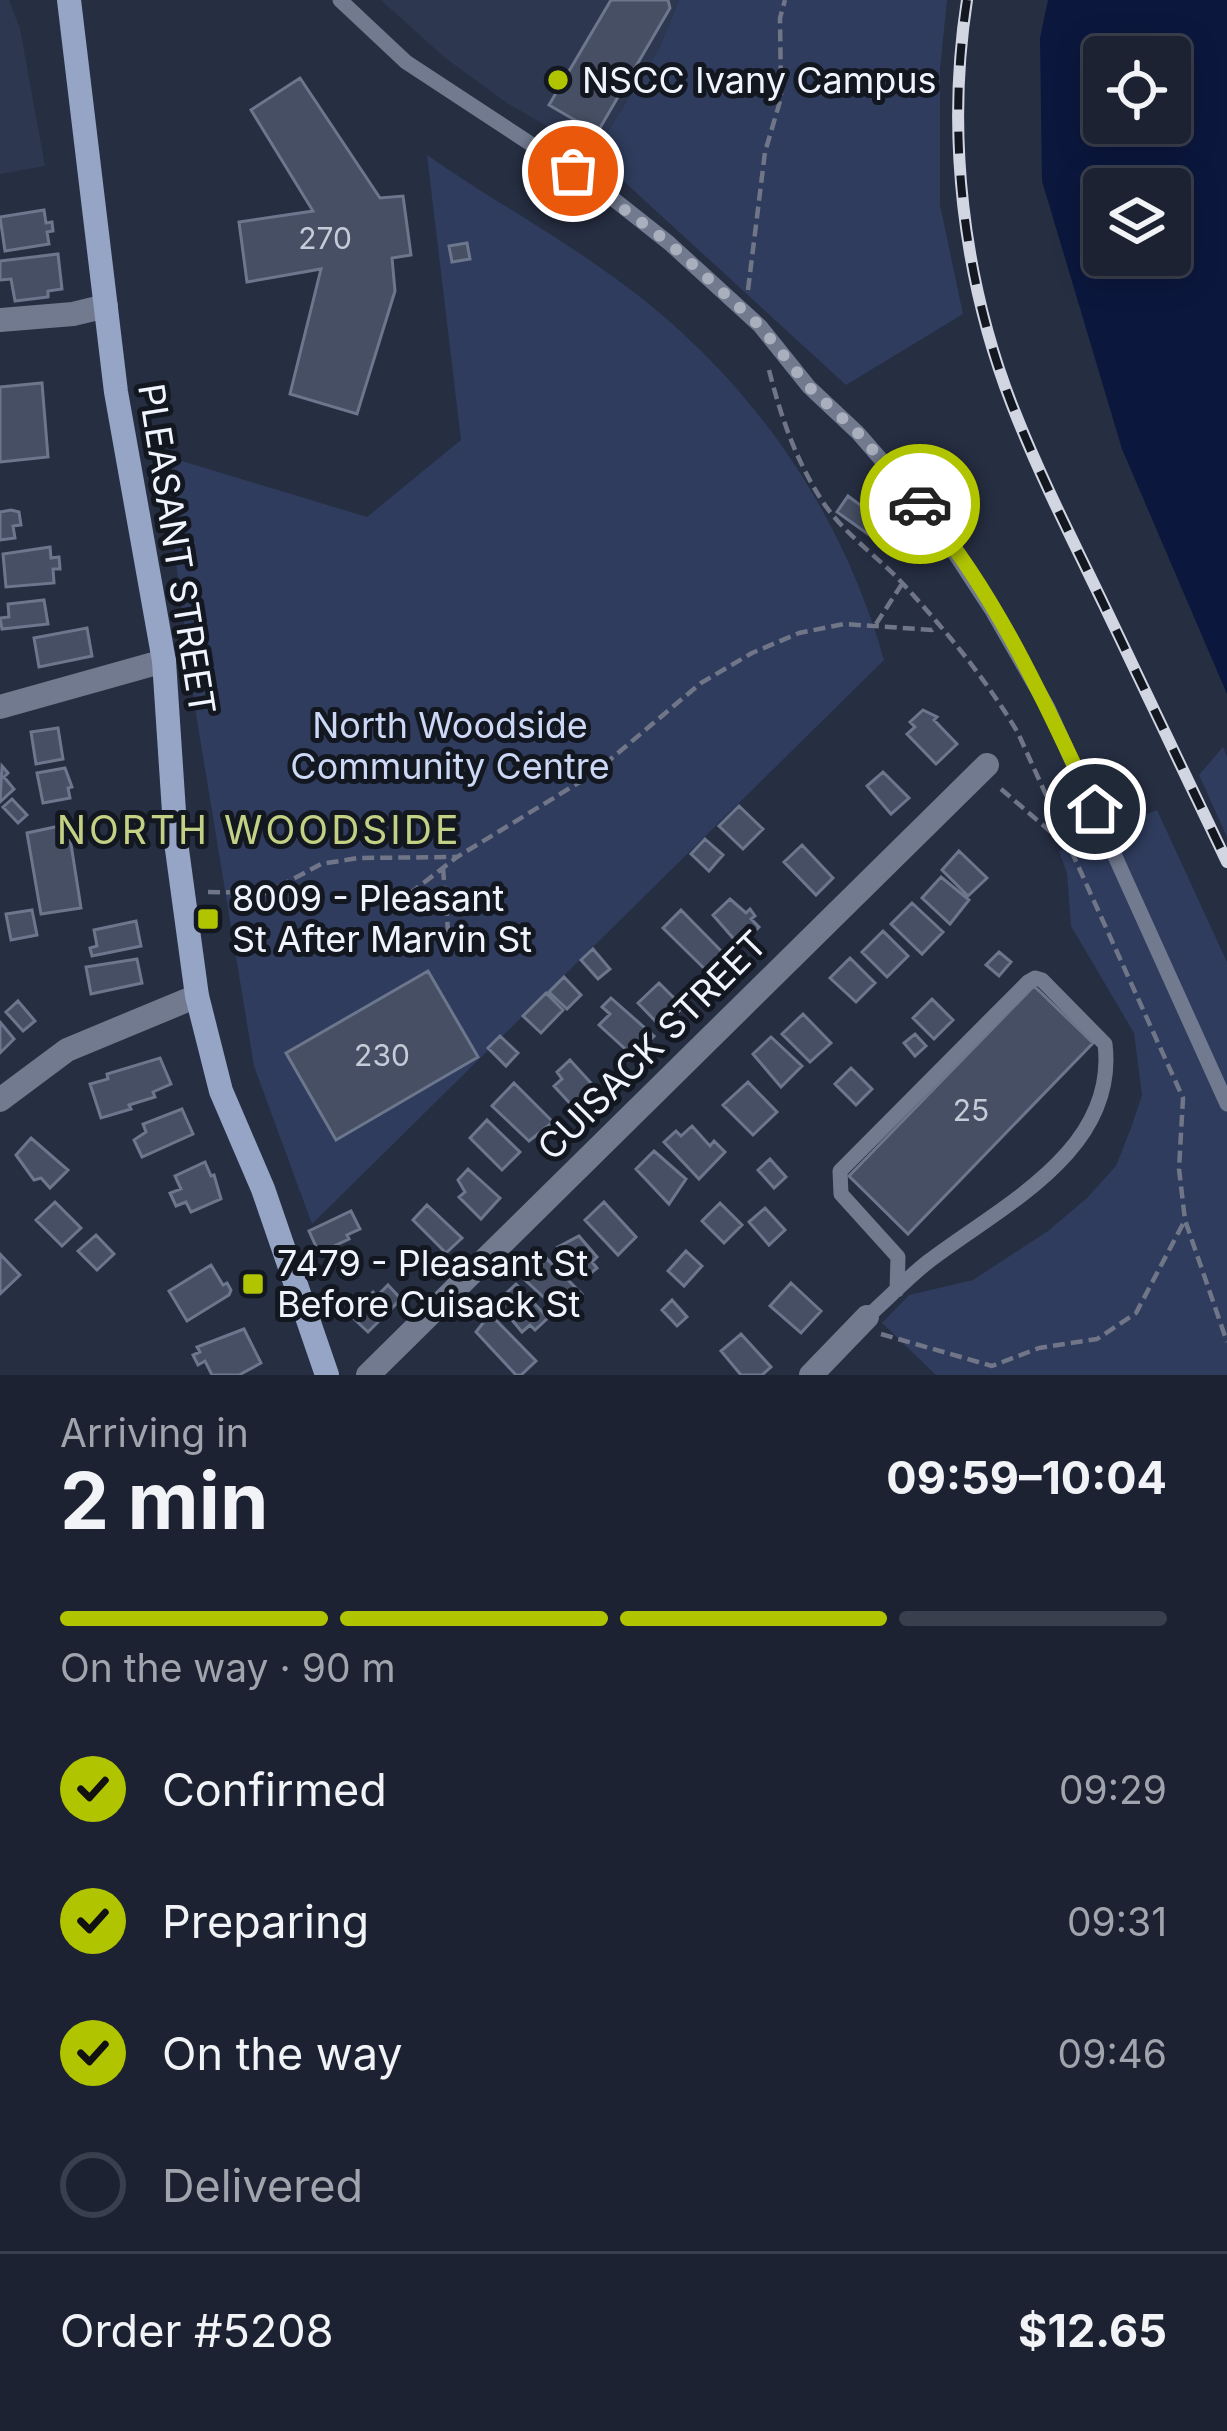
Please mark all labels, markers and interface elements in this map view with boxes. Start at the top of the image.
map controls [1083,36,1191,276]
button: locate [1083,36,1191,144]
place label: NSCC Ivany Campus [582,58,937,102]
marker: NSCC Ivany Campus [545,67,571,93]
pin [522,120,624,222]
icon: bag [540,138,606,204]
button: layers [1083,168,1191,276]
house number: 270 [298,220,352,256]
street label: PLEASANT STREET [129,380,225,718]
courier [860,444,980,564]
icon: car [887,471,953,537]
park label: North Woodside Community Centre [290,703,610,788]
pin [1044,758,1146,860]
icon: home [1062,776,1128,842]
district label: NORTH WOODSIDE [57,806,461,853]
place label: 8009 - Pleasant St After Marvin St [232,876,532,961]
marker: 8009 - Pleasant St After Marvin St [195,906,221,932]
street label: CUISACK STREET [528,921,776,1169]
house number: 230 [354,1037,410,1073]
house number: 25 [953,1092,989,1128]
place label: 7479 - Pleasant St Before Cuisack St [277,1241,588,1326]
marker: 7479 - Pleasant St Before Cuisack St [240,1271,266,1297]
text: Arriving in [60,1409,249,1456]
text: 09:59–10:04 [886,1450,1167,1505]
text: 2 min [60,1453,268,1548]
text: On the way · 90 m [60,1644,396,1691]
icon: check [60,1756,126,1822]
text: Confirmed [162,1762,387,1817]
text: 09:29 [1059,1766,1167,1813]
icon: check [60,1888,126,1954]
text: Preparing [162,1894,369,1949]
text: 09:31 [1067,1898,1167,1945]
icon: check [60,2020,126,2086]
text: On the way [162,2026,403,2081]
text: 09:46 [1058,2030,1167,2077]
text: Delivered [162,2158,363,2213]
text: Order #5208 [60,2303,334,2358]
text: $12.65 [1018,2303,1167,2358]

